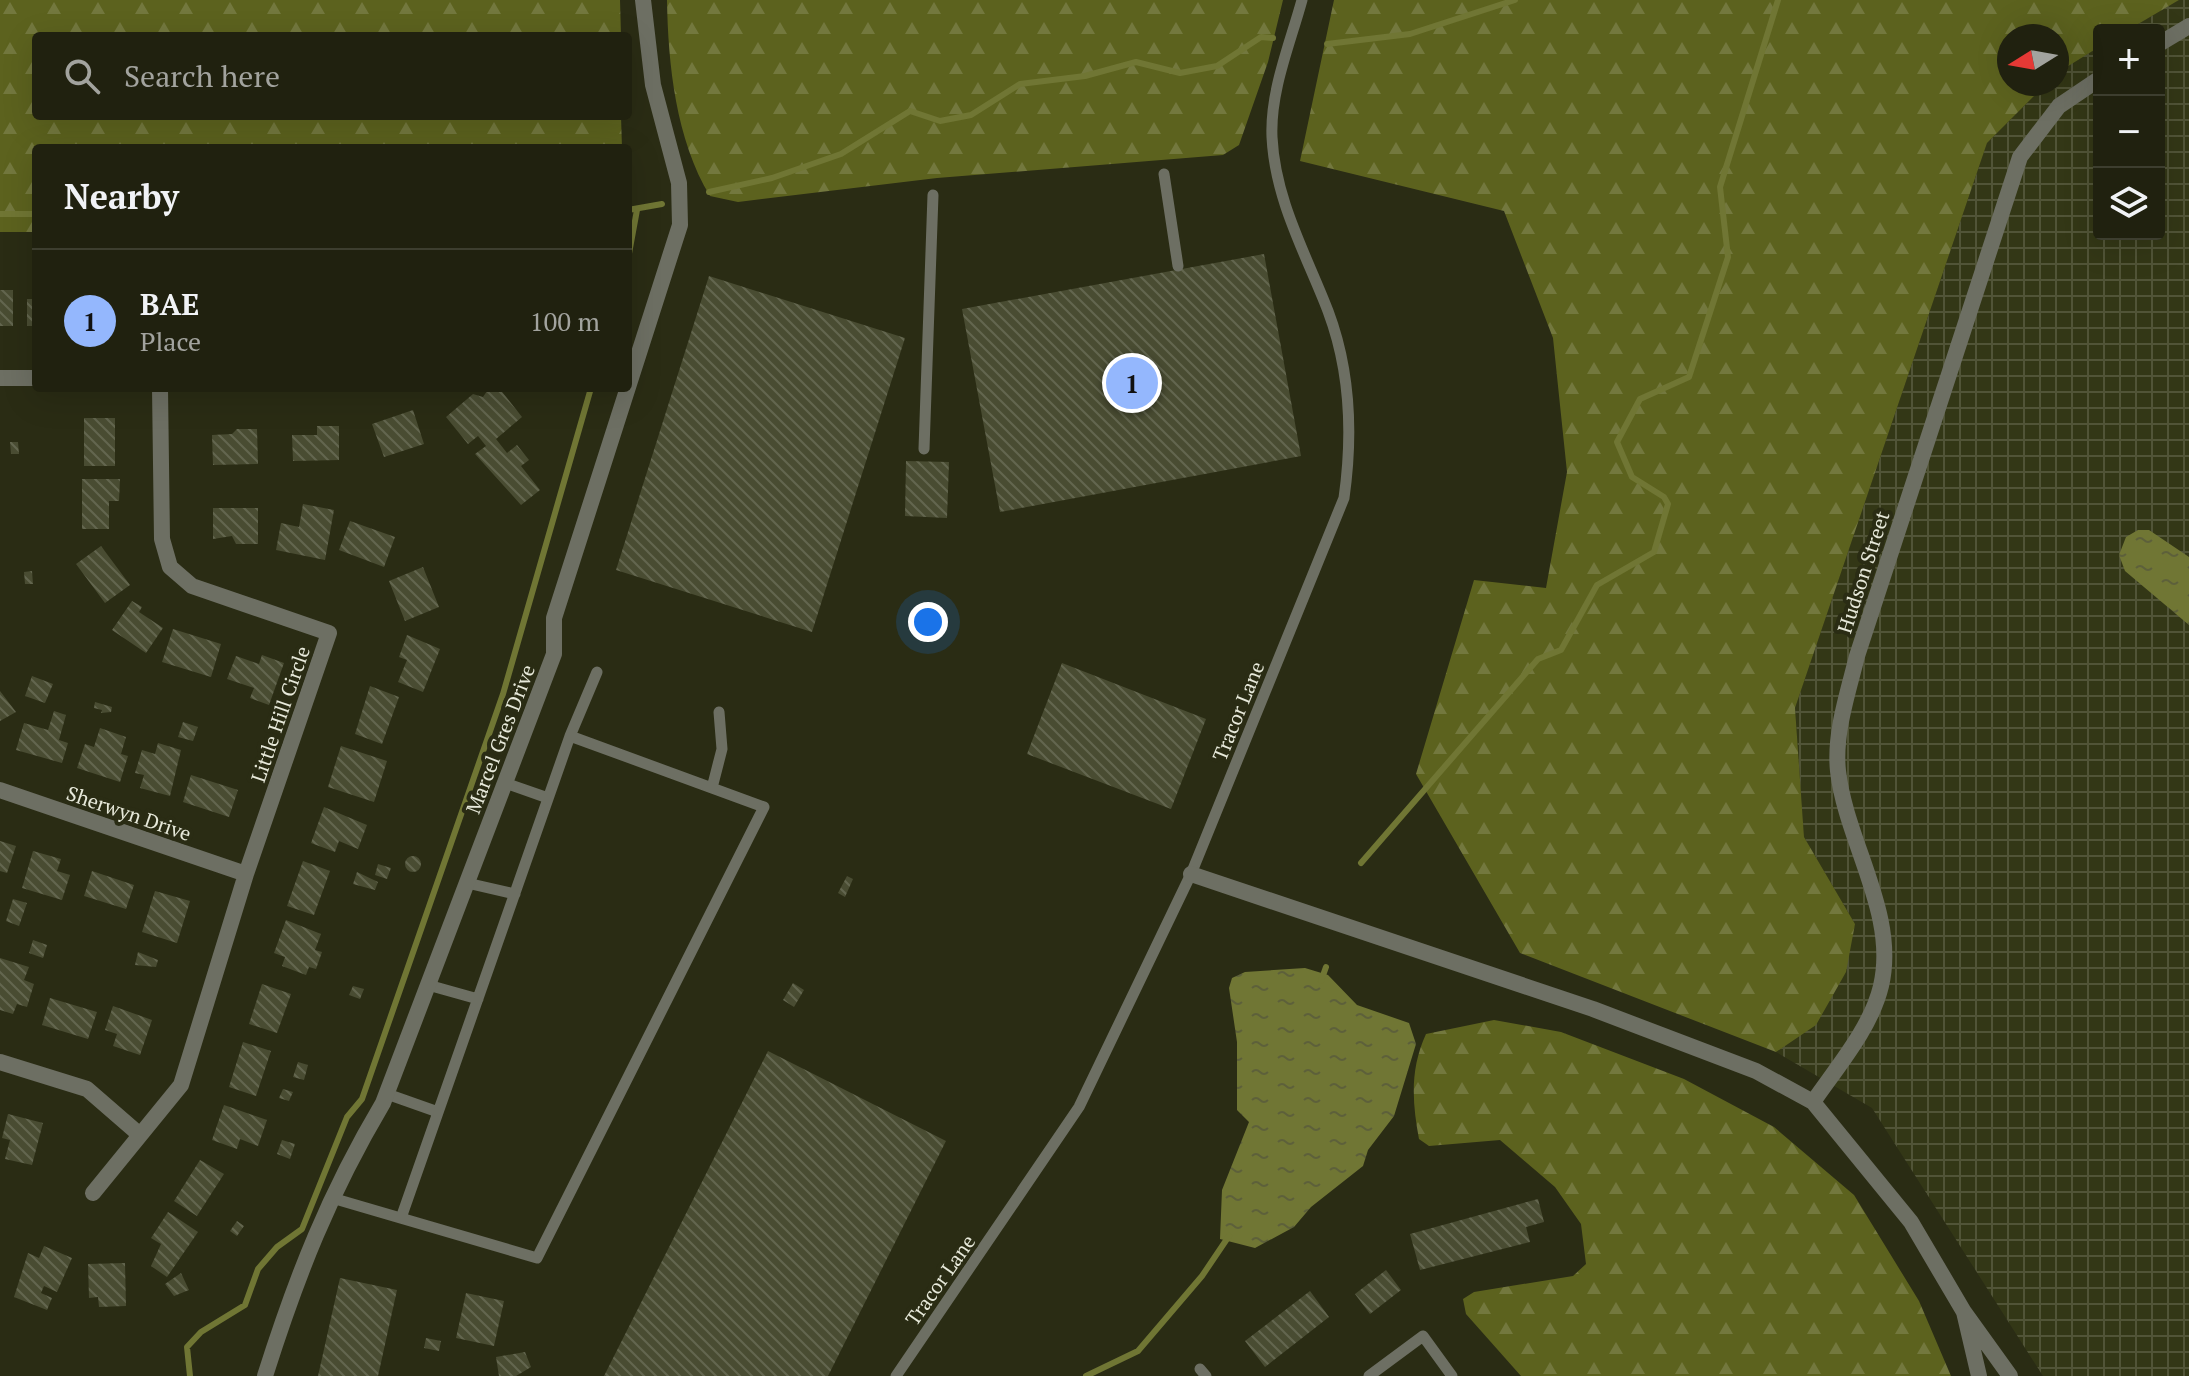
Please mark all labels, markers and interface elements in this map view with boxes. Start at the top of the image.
north arrow [1997,24,2069,96]
map controls [2093,24,2165,240]
button: + [2093,24,2165,96]
search box [32,32,632,120]
icon: search [60,54,104,98]
text: Search here [124,56,280,96]
button: − [2093,96,2165,168]
button: layers [2093,168,2165,240]
text: Nearby [64,174,179,219]
text: BAE [140,284,199,324]
text: 1 [83,304,97,338]
text: 100 m [530,304,600,338]
text: Place [140,324,201,358]
pin: 1 [1106,353,1158,413]
street label: Hudson Street [1831,507,1896,637]
your location [908,602,948,642]
street label: Little Hill Circle [244,642,316,786]
street label: Tracor Lane [1206,657,1270,765]
street label: Marcel Gres Drive [459,661,541,817]
street label: Sherwyn Drive [63,779,195,847]
street label: Tracor Lane [899,1229,981,1331]

